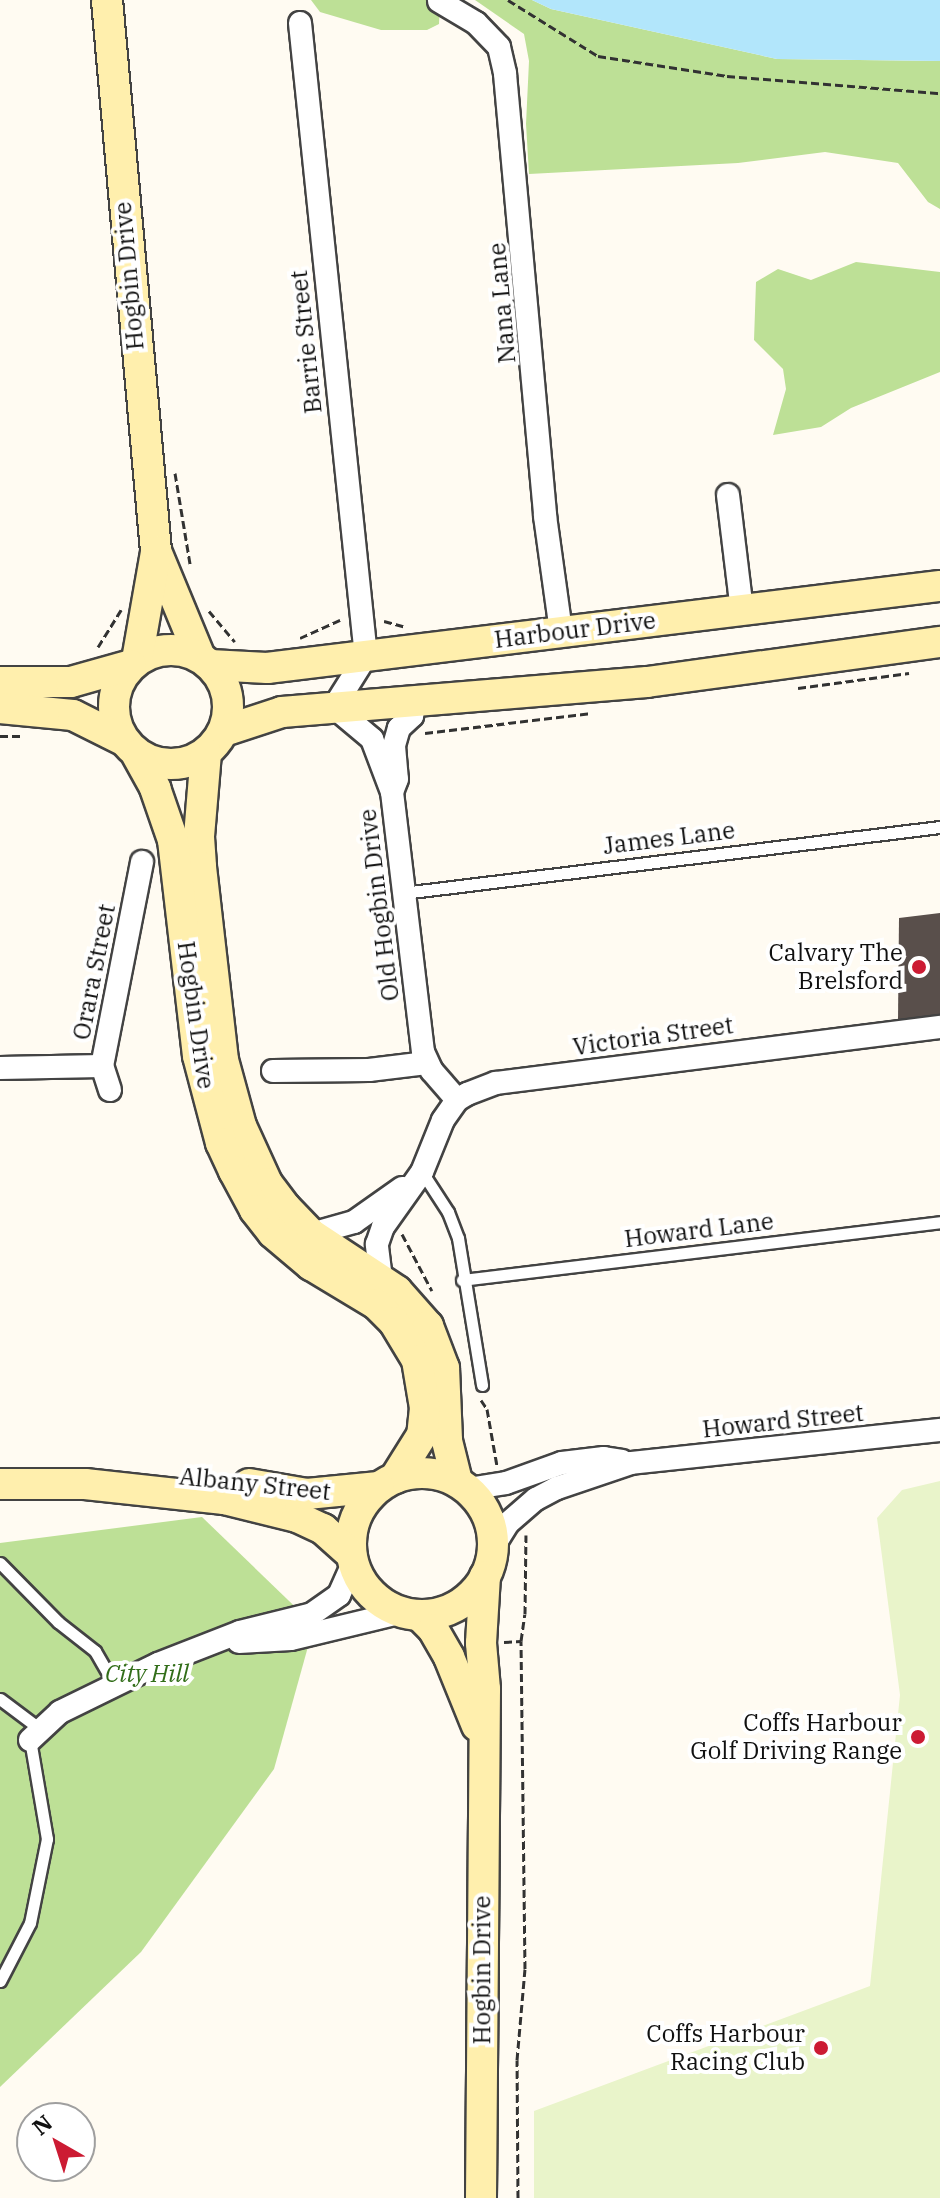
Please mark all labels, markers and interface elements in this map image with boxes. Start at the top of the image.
street label: Hogbin Drive [108,201,150,351]
street label: Nana Lane [482,241,522,365]
street label: Barrie Street [284,269,328,415]
street label: Harbour Drive [493,606,657,654]
street label: Old Hogbin Drive [353,807,405,1003]
street label: James Lane [601,816,737,860]
street label: Orara Street [67,902,121,1042]
street label: Hogbin Drive [171,939,221,1091]
place label: Calvary The Brelsford [769,939,903,995]
marker: Calvary The Brelsford [910,958,928,976]
street label: Victoria Street [571,1010,735,1062]
street label: Howard Lane [623,1207,775,1253]
street label: Howard Street [701,1398,865,1444]
street label: Albany Street [178,1462,332,1506]
park label: City Hill [105,1660,189,1688]
place label: Coffs Harbour Golf Driving Range [690,1709,902,1765]
marker: Coffs Harbour Golf Driving Range [909,1728,927,1746]
street label: Hogbin Drive [468,1896,496,2044]
place label: Coffs Harbour Racing Club [646,2020,805,2076]
marker: Coffs Harbour Racing Club [812,2039,830,2057]
north arrow [16,2102,96,2182]
text: N [26,2108,58,2141]

